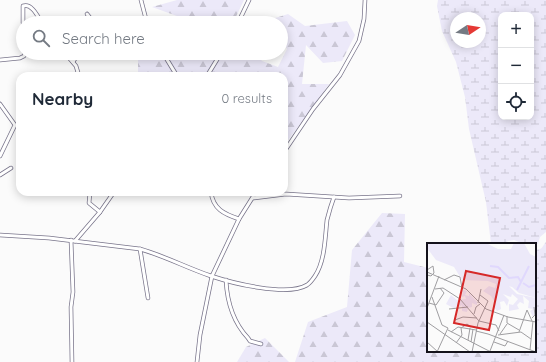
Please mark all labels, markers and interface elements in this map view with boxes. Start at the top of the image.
north arrow [450,12,486,48]
map controls [498,12,534,120]
button: + [498,12,534,48]
search box [16,16,288,60]
icon: search [30,27,52,49]
text: Search here [62,29,145,48]
button: − [498,48,534,84]
button: locate [498,84,534,120]
text: Nearby [32,88,93,109]
text: 0 results [221,90,272,106]
inset map [427,243,536,352]

